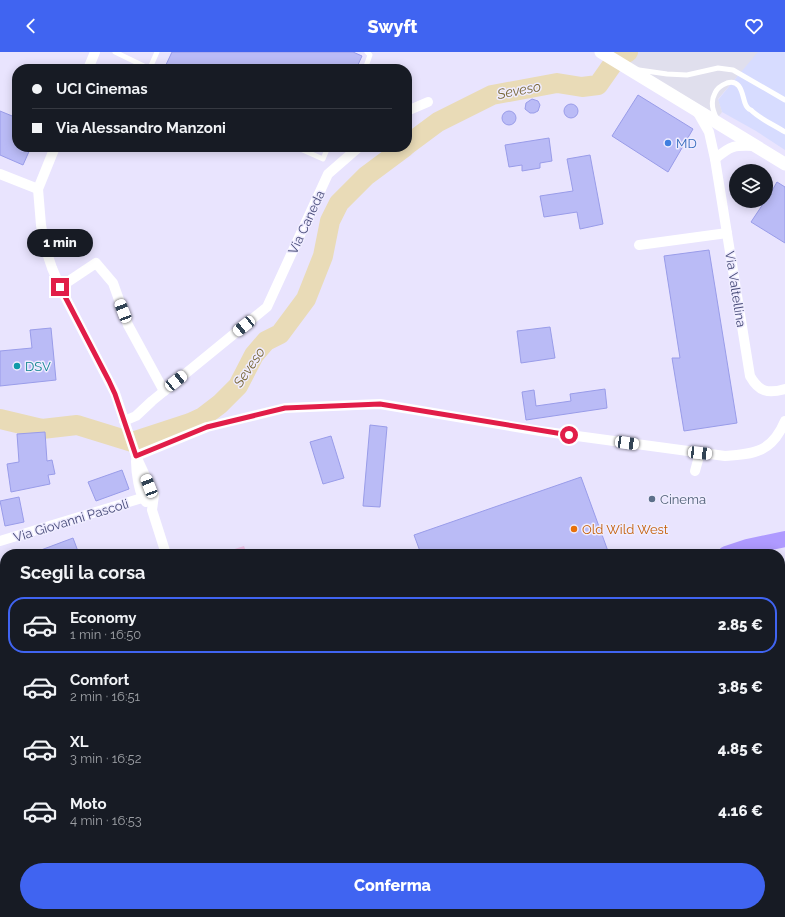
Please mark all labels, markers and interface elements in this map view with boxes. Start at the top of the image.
icon: back [20,15,42,37]
icon: heart [743,15,765,37]
text: Swyft [367,16,418,37]
water label: Seveso [495,78,542,102]
text: UCI Cinemas [56,80,148,98]
text: Via Alessandro Manzoni [56,119,226,137]
place label: MD [676,136,697,151]
marker: MD [663,138,673,148]
map controls [729,164,773,208]
button: layers [729,164,773,208]
street label: Via Caneda [285,188,328,256]
callout: 1 min [27,229,93,257]
text: 1 min [43,235,77,250]
street label: Via Valtellina [722,250,749,328]
route end [51,278,69,296]
car [113,298,133,324]
car [231,314,257,338]
water label: Seveso [229,344,268,391]
place label: DSV [25,359,51,374]
marker: DSV [12,361,22,371]
car [163,369,189,393]
route start [560,426,578,444]
car [614,435,640,451]
car [687,446,713,460]
car [139,473,159,499]
place label: Cinema [660,492,706,507]
marker: Cinema [647,494,657,504]
street label: Via Giovanni Pascoli [12,496,130,545]
place label: Old Wild West [582,522,669,537]
marker: Old Wild West [569,524,579,534]
text: Scegli la corsa [20,562,145,583]
icon: car [22,607,58,643]
text: Economy [70,609,137,627]
text: 2.85 € [718,616,763,634]
text: 1 min · 16:50 [70,627,141,642]
icon: car [22,669,58,705]
text: Comfort [70,671,129,689]
text: 3.85 € [718,678,763,696]
text: 2 min · 16:51 [70,689,140,704]
icon: car [22,731,58,767]
text: XL [70,733,88,751]
text: 4.85 € [718,740,763,758]
text: 3 min · 16:52 [70,751,141,766]
icon: car [22,793,58,829]
text: Moto [70,795,107,813]
text: 4.16 € [718,802,763,820]
text: 4 min · 16:53 [70,813,142,828]
button: Conferma [20,863,765,909]

